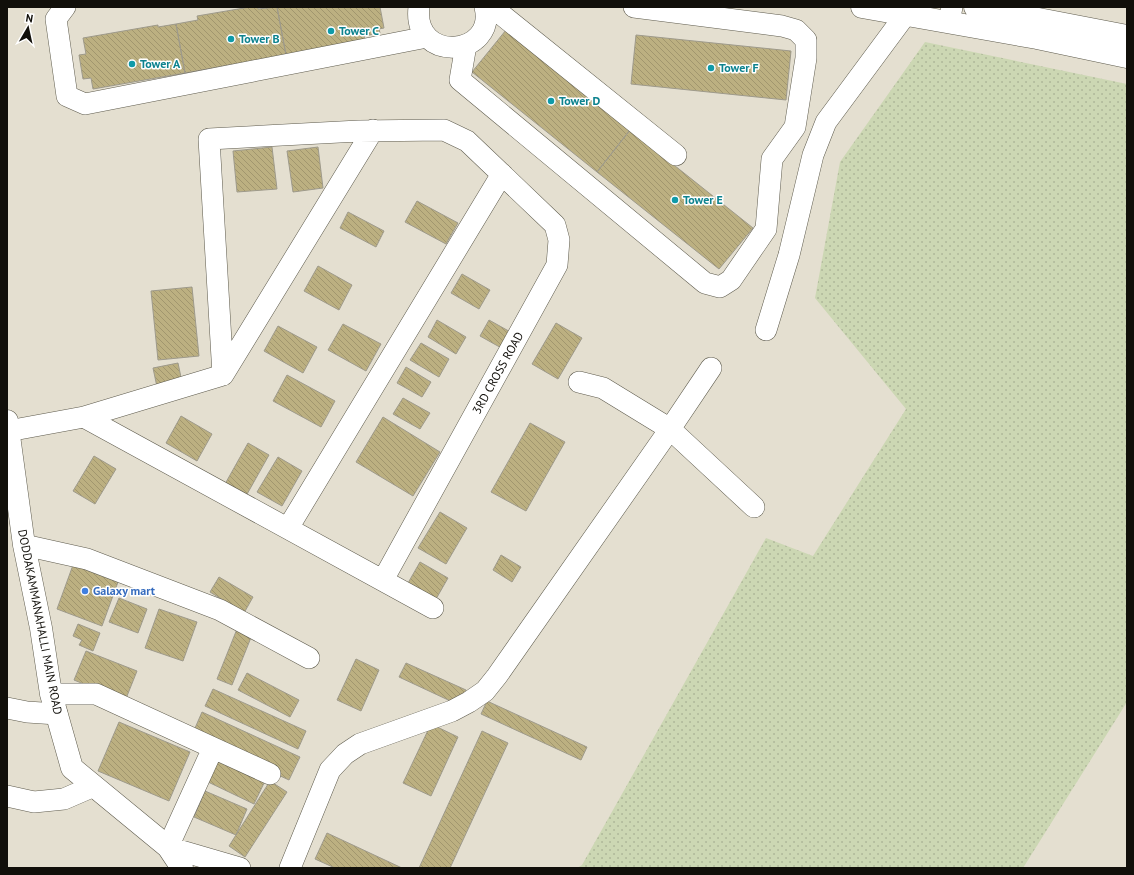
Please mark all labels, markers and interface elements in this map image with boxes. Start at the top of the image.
north arrow [8,8,48,48]
text: N [25,11,34,26]
place label: Tower C [339,23,379,38]
marker: Tower C [326,26,336,36]
place label: Tower B [239,31,280,46]
marker: Tower B [226,34,236,44]
place label: Tower A [140,56,181,71]
marker: Tower A [127,59,137,69]
place label: Tower F [719,60,759,75]
marker: Tower F [706,63,716,73]
place label: Tower D [559,93,601,108]
marker: Tower D [546,96,556,106]
place label: Tower E [683,192,723,207]
marker: Tower E [670,195,680,205]
street label: 3RD CROSS ROAD [469,329,526,417]
street label: DODDAKAMMANAHALLI MAIN ROAD [15,528,66,716]
place label: Galaxy mart [93,583,156,598]
marker: Galaxy mart [80,586,90,596]

